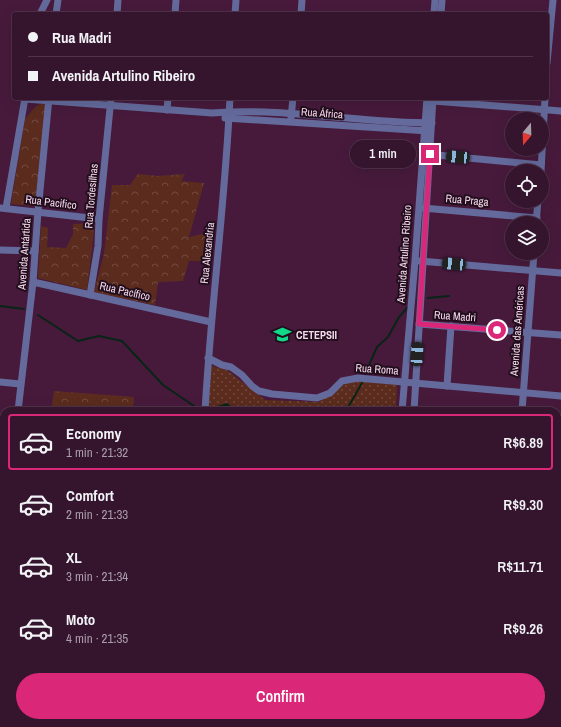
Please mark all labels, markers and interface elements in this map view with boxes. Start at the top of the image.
text: Rua Madri [52,27,111,48]
text: Avenida Artulino Ribeiro [52,65,195,86]
street label: Rua África [301,105,343,121]
north arrow [505,112,549,156]
map controls [505,112,549,260]
callout: 1 min [350,140,416,168]
text: 1 min [369,145,397,162]
route end [421,145,439,163]
car [446,150,470,164]
street label: Rua Tordesilhas [81,163,101,229]
button: locate [505,164,549,208]
street label: Rua Praga [445,191,489,209]
street label: Rua Pacifico [25,192,77,212]
street label: Avenida Artulino Ribeiro [394,205,414,304]
button: layers [505,216,549,260]
street label: Avenida Antártida [14,218,33,291]
street label: Rua Alexandria [197,222,217,284]
car [442,257,466,271]
street label: Rua Pacífico [98,278,152,304]
street label: Avenida das Américas [507,285,527,377]
street label: Rua Madri [434,308,476,324]
route start [488,321,506,339]
school or university icon: CETEPSII [273,325,293,345]
place label: CETEPSII [296,328,337,342]
car [410,342,424,366]
street label: Rua Roma [355,361,399,377]
text: Economy [66,423,121,444]
icon: car [18,424,54,460]
text: R$6.89 [503,432,543,453]
text: 1 min · 21:32 [66,444,128,461]
text: Comfort [66,485,114,506]
icon: car [18,486,54,522]
text: R$9.30 [503,494,543,515]
text: 2 min · 21:33 [66,506,128,523]
text: XL [66,547,82,568]
icon: car [18,548,54,584]
text: R$11.71 [497,556,543,577]
text: 3 min · 21:34 [66,568,128,585]
text: Moto [66,609,95,630]
icon: car [18,610,54,646]
text: R$9.26 [503,618,543,639]
text: 4 min · 21:35 [66,630,128,647]
button: Confirm [16,673,545,719]

